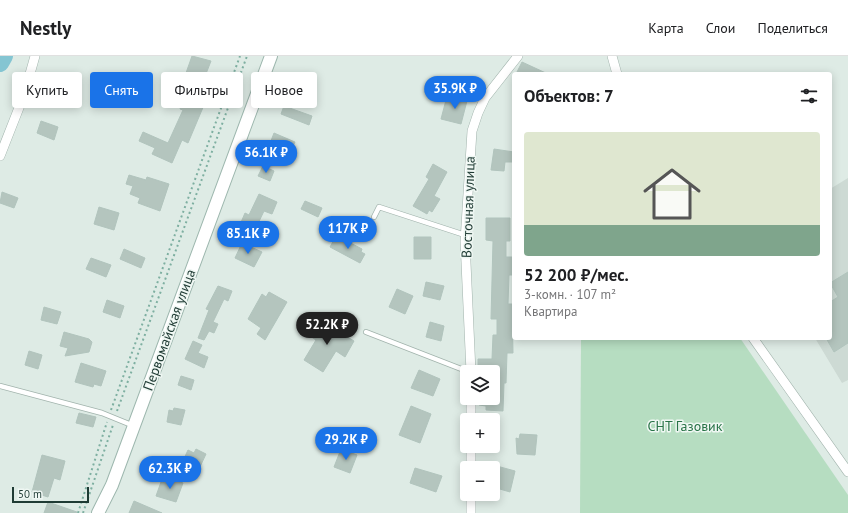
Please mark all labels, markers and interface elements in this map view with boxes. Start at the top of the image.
text: Nestly [20,16,71,40]
text: Карта [648,19,684,37]
text: Слои [706,19,735,37]
text: Поделиться [757,19,828,37]
chip: Купить [12,72,82,108]
chip: Снять [90,72,153,108]
chip: Фильтры [161,72,243,108]
chip: Новое [251,72,317,108]
pin: 35.9K ₽ [418,76,492,110]
text: 35.9K ₽ [433,80,477,97]
text: Объектов: 7 [524,85,614,107]
icon: filters [798,85,820,107]
pin: 56.1K ₽ [229,140,303,174]
text: 56.1K ₽ [244,144,288,161]
street label: Восточная улица [457,156,479,258]
icon: home [636,158,708,230]
pin: 117K ₽ [315,216,381,250]
text: 117K ₽ [328,220,368,237]
pin: 85.1K ₽ [211,221,285,255]
text: 85.1K ₽ [226,225,270,242]
text: 52 200 ₽/мес. [524,264,629,286]
street label: Первомайская улица [139,267,199,393]
text: 3-комн. · 107 m² [524,286,616,303]
text: Квартира [524,303,577,320]
pin: 52.2K ₽ [290,312,364,346]
text: 52.2K ₽ [305,316,349,333]
map controls [460,365,500,501]
button: layers [460,365,500,405]
button: + [460,413,500,453]
park label: СНТ Газовик [648,417,723,435]
pin: 29.2K ₽ [309,427,383,461]
text: 29.2K ₽ [324,431,368,448]
pin: 62.3K ₽ [133,456,207,490]
text: 62.3K ₽ [148,460,192,477]
button: − [460,461,500,501]
scale bar [12,485,89,504]
text: 50 m [18,487,42,501]

